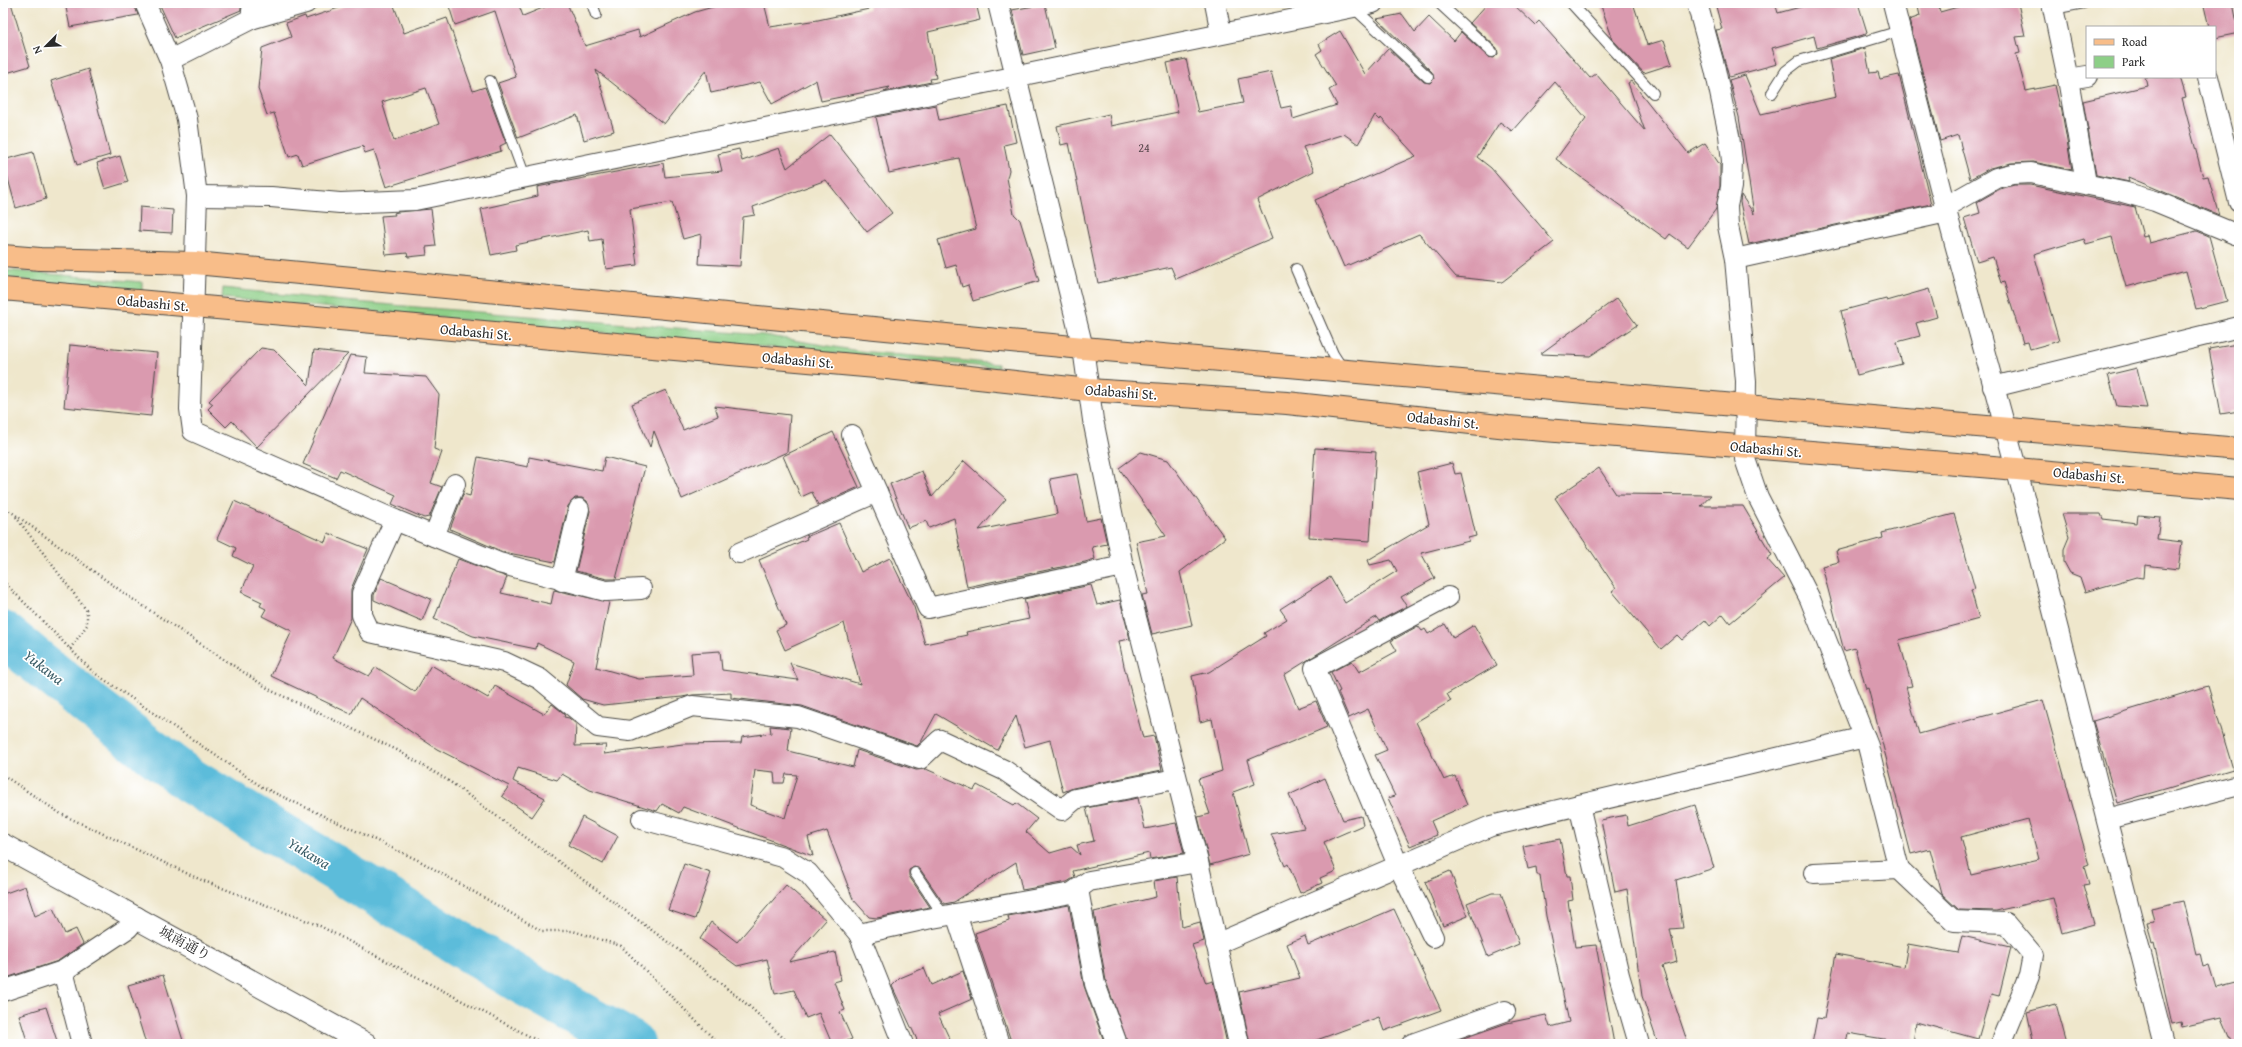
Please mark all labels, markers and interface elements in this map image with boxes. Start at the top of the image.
north arrow [26,26,66,66]
legend [2086,26,2216,78]
text: Road [2122,33,2148,50]
text: N [28,43,46,57]
text: Park [2122,53,2146,70]
house number: 24 [1138,139,1150,156]
street label: Odabashi St. [116,290,190,316]
street label: Odabashi St. [439,319,513,345]
street label: Odabashi St. [761,347,835,373]
street label: Odabashi St. [1084,380,1158,404]
street label: Odabashi St. [1406,406,1480,434]
street label: Odabashi St. [1729,436,1803,462]
street label: Odabashi St. [2052,462,2126,488]
water label: Yukawa [19,645,69,689]
water label: Yukawa [284,832,334,874]
street label: 城南通り [156,921,214,965]

